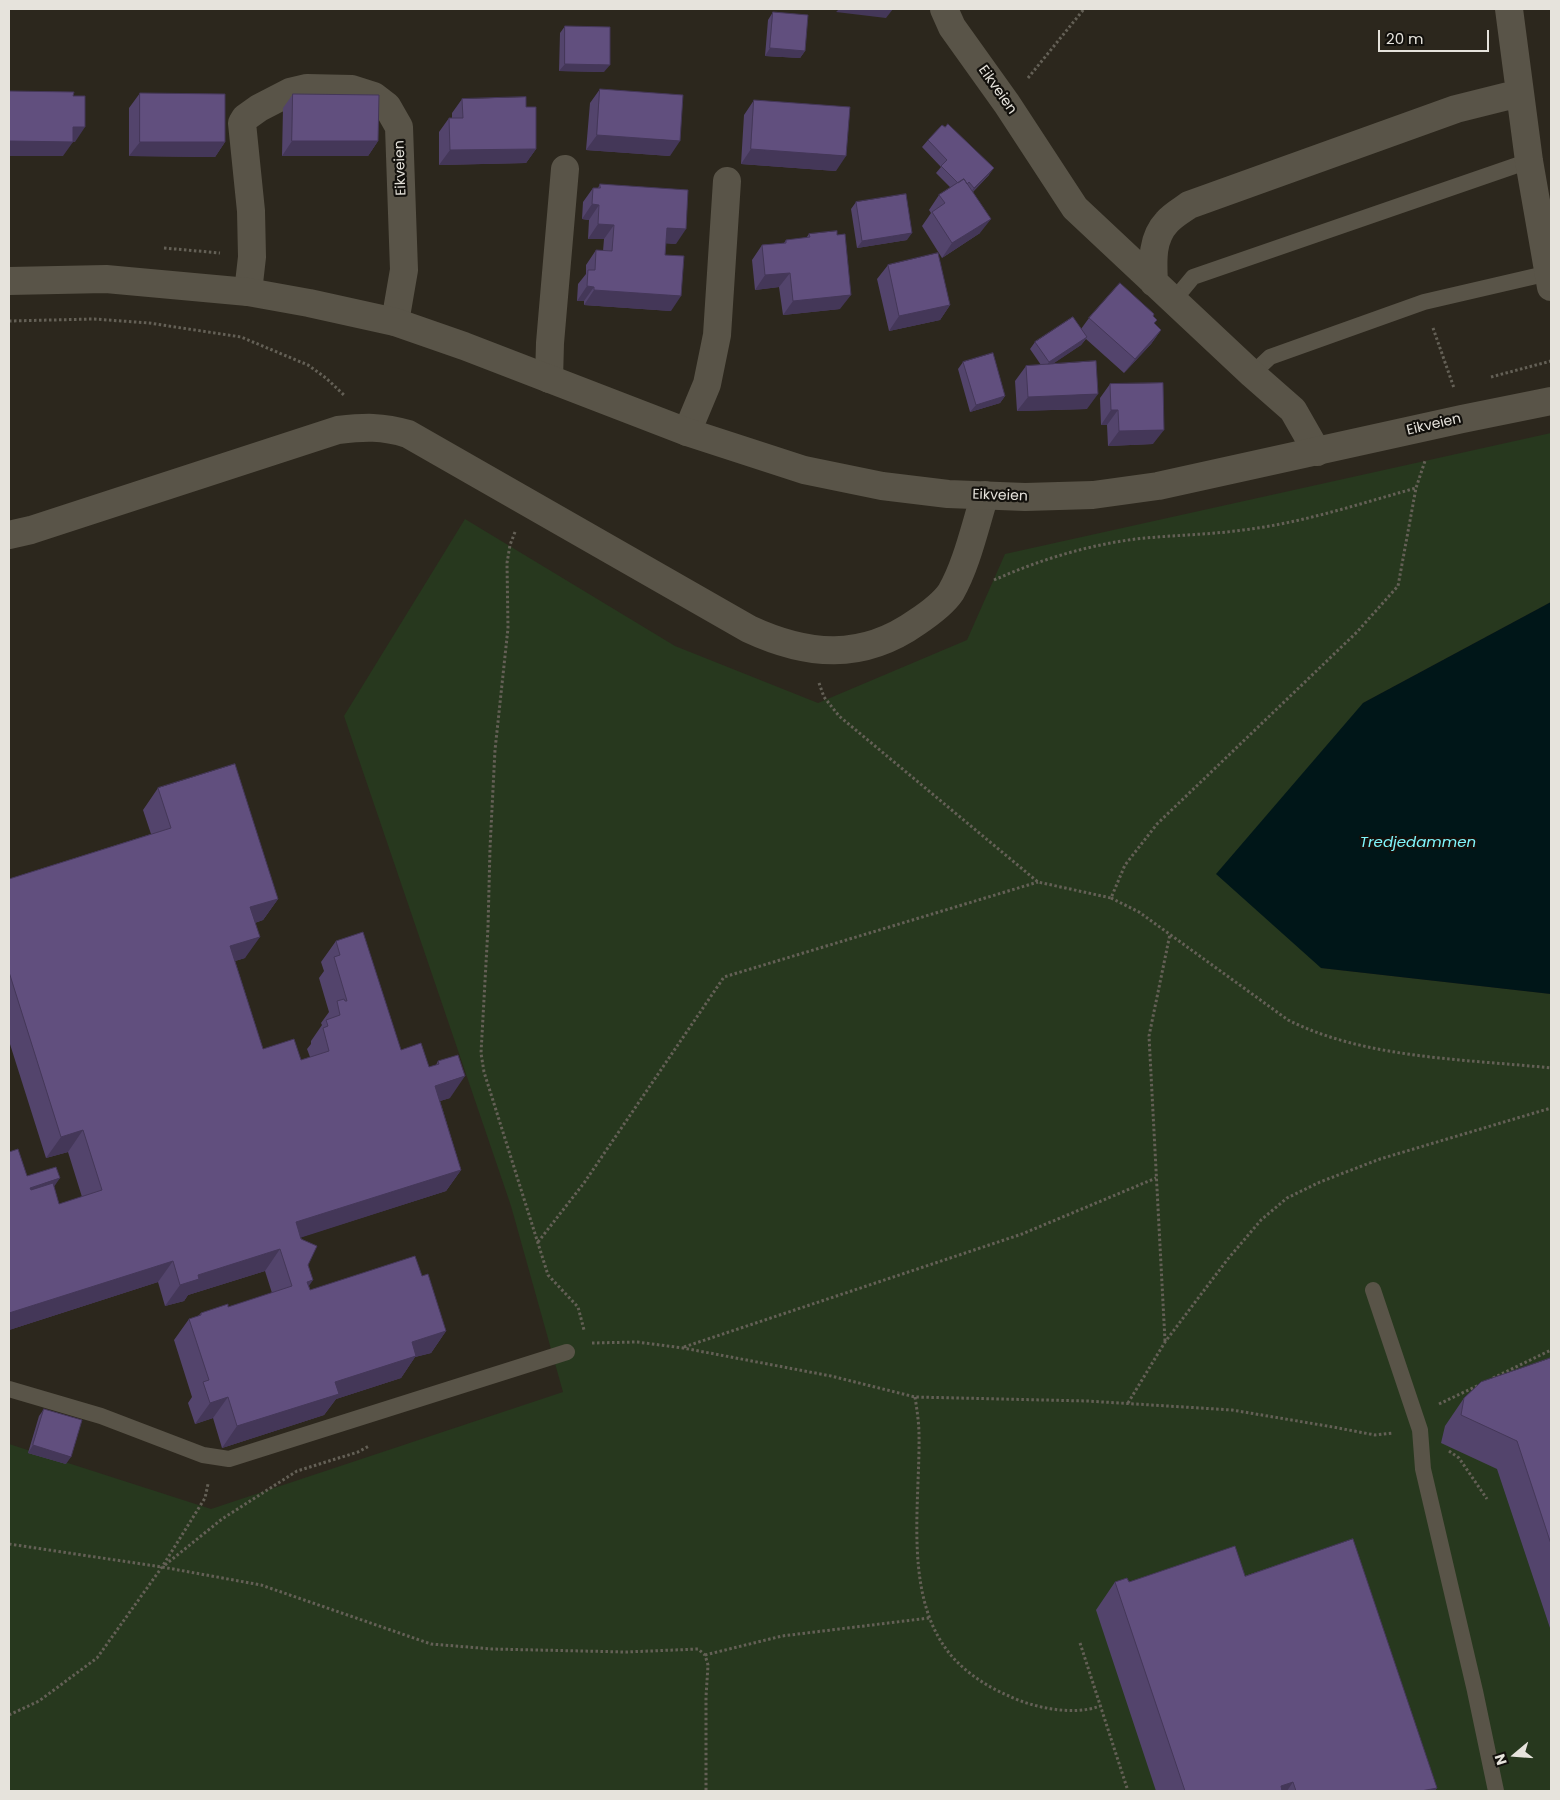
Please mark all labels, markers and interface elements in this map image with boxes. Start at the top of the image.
scale bar [1380,20,1491,52]
text: 20 m [1386,28,1424,49]
street label: Eikveien [974,62,1020,118]
street label: Eikveien [392,140,410,196]
street label: Eikveien [1405,411,1463,439]
street label: Eikveien [972,487,1028,505]
water label: Tredjedammen [1360,834,1476,852]
north arrow [1490,1730,1540,1780]
text: N [1490,1752,1512,1768]

